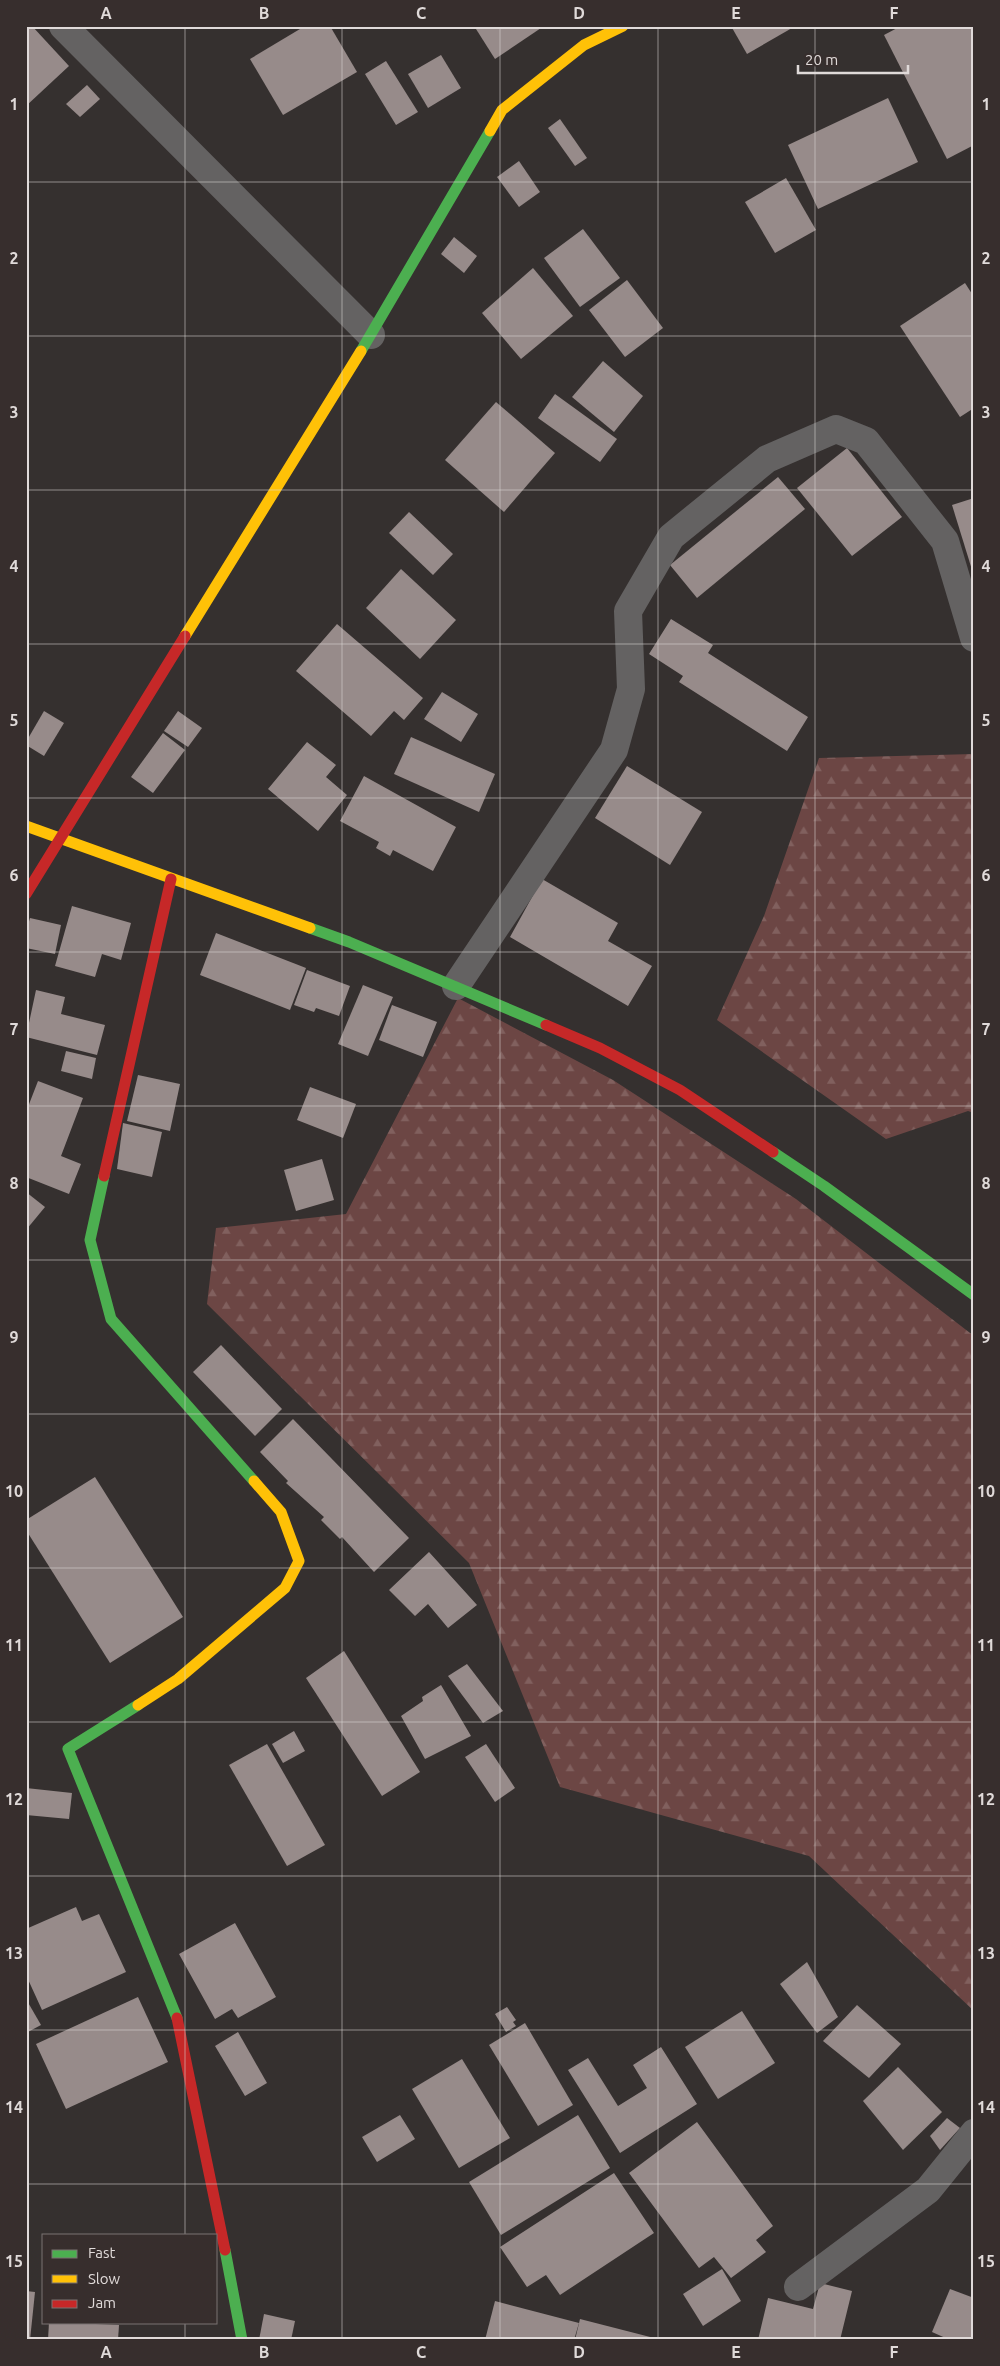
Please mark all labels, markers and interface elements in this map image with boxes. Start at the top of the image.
text: A [100,4,112,22]
text: B [259,4,269,22]
text: C [416,4,426,22]
text: D [573,4,585,22]
text: E [731,4,741,22]
text: F [890,4,899,22]
scale bar [798,42,908,74]
text: 20 m [805,51,838,68]
text: 1 [9,95,19,113]
text: 1 [981,95,991,113]
text: 2 [9,249,19,267]
text: 2 [981,249,991,267]
text: 3 [9,403,19,421]
text: 3 [981,403,991,421]
text: 4 [9,557,19,575]
text: 4 [981,557,991,575]
text: 5 [9,711,19,729]
text: 5 [981,711,991,729]
text: 6 [9,866,19,884]
text: 6 [981,866,991,884]
text: 7 [9,1020,19,1038]
text: 7 [981,1020,991,1038]
text: 8 [9,1174,19,1192]
text: 8 [981,1174,991,1192]
text: 9 [9,1328,19,1346]
text: 9 [981,1328,991,1346]
text: 10 [5,1482,23,1500]
text: 10 [977,1482,995,1500]
text: 11 [5,1636,23,1654]
text: 11 [977,1636,995,1654]
text: 12 [5,1790,23,1808]
text: 12 [977,1790,995,1808]
text: 13 [5,1944,23,1962]
text: 13 [977,1944,995,1962]
text: 14 [5,2098,23,2116]
text: 14 [977,2098,995,2116]
legend [42,2234,218,2324]
text: Fast [88,2244,116,2261]
text: 15 [5,2252,23,2270]
text: 15 [977,2252,995,2270]
text: Slow [88,2270,121,2287]
text: Jam [88,2294,116,2311]
text: A [100,2343,112,2361]
text: B [259,2343,269,2361]
text: C [416,2343,426,2361]
text: D [573,2343,585,2361]
text: E [731,2343,741,2361]
text: F [890,2343,899,2361]

